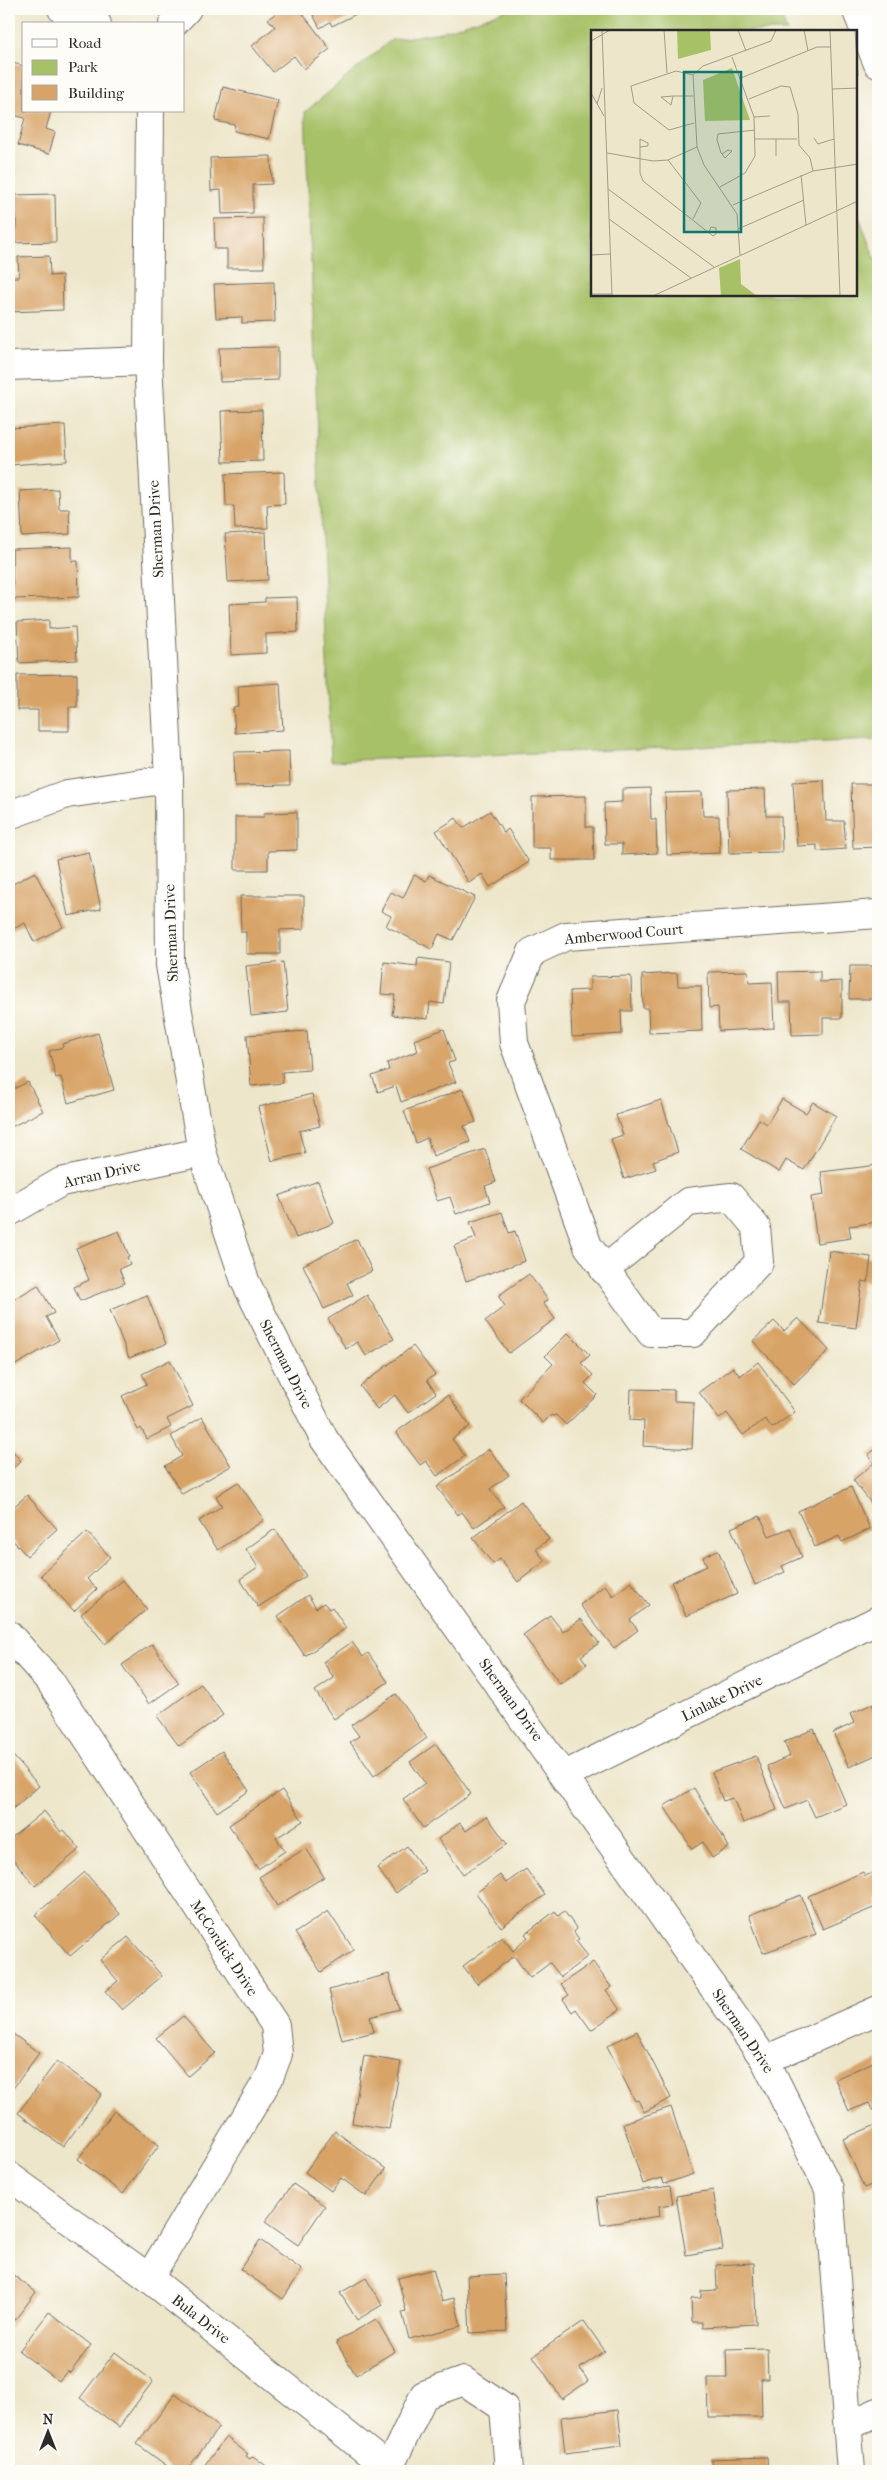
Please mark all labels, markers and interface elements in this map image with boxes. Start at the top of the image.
legend [22,22,185,112]
inset map [591,30,857,296]
text: Road [68,34,102,52]
text: Park [68,58,98,76]
text: Building [68,84,125,102]
street label: Sherman Drive [144,479,168,578]
street label: Sherman Drive [160,883,182,982]
street label: Amberwood Court [563,920,685,948]
street label: Arran Drive [61,1156,143,1192]
street label: Sherman Drive [256,1316,316,1412]
street label: Sherman Drive [475,1655,547,1745]
street label: Linlake Drive [678,1670,766,1725]
street label: McCordick Drive [186,1897,262,2000]
street label: Sherman Drive [708,1985,778,2077]
street label: Bula Drive [168,2291,234,2348]
north arrow [22,2408,72,2458]
text: N [43,2411,54,2428]

